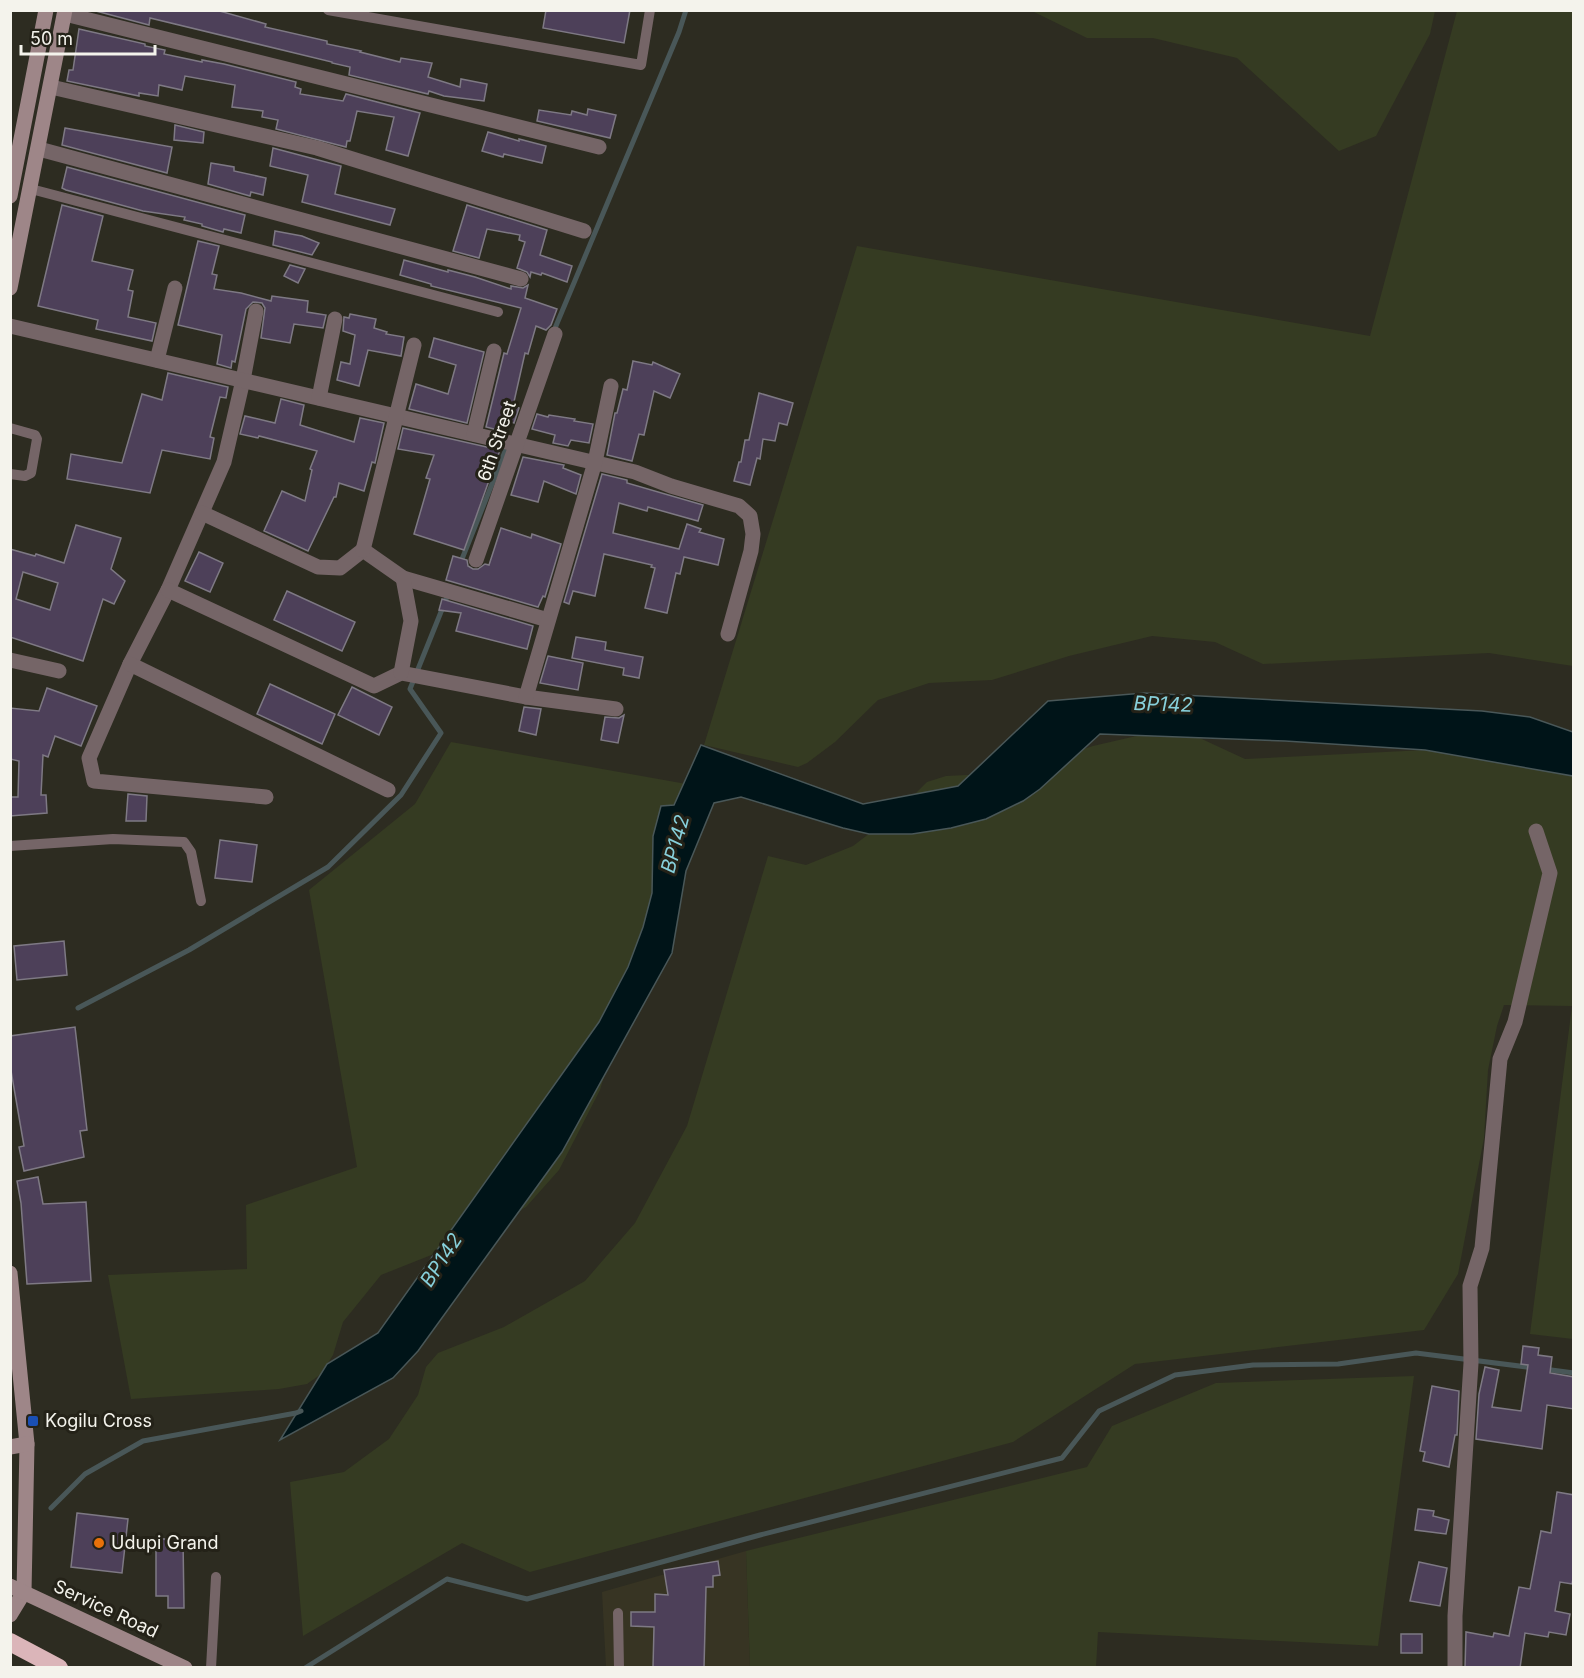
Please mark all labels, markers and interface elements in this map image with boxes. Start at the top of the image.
scale bar [21,18,154,56]
text: 50 m [30,28,73,49]
street label: 6th Street [473,398,520,484]
water label: BP142 [1133,691,1193,717]
water label: BP142 [656,812,694,876]
water label: BP142 [415,1229,467,1291]
place label: Kogilu Cross [45,1410,152,1431]
marker: Kogilu Cross [26,1414,40,1428]
place label: Udupi Grand [111,1532,218,1553]
marker: Udupi Grand [92,1536,106,1550]
street label: Service Road [51,1575,162,1642]

